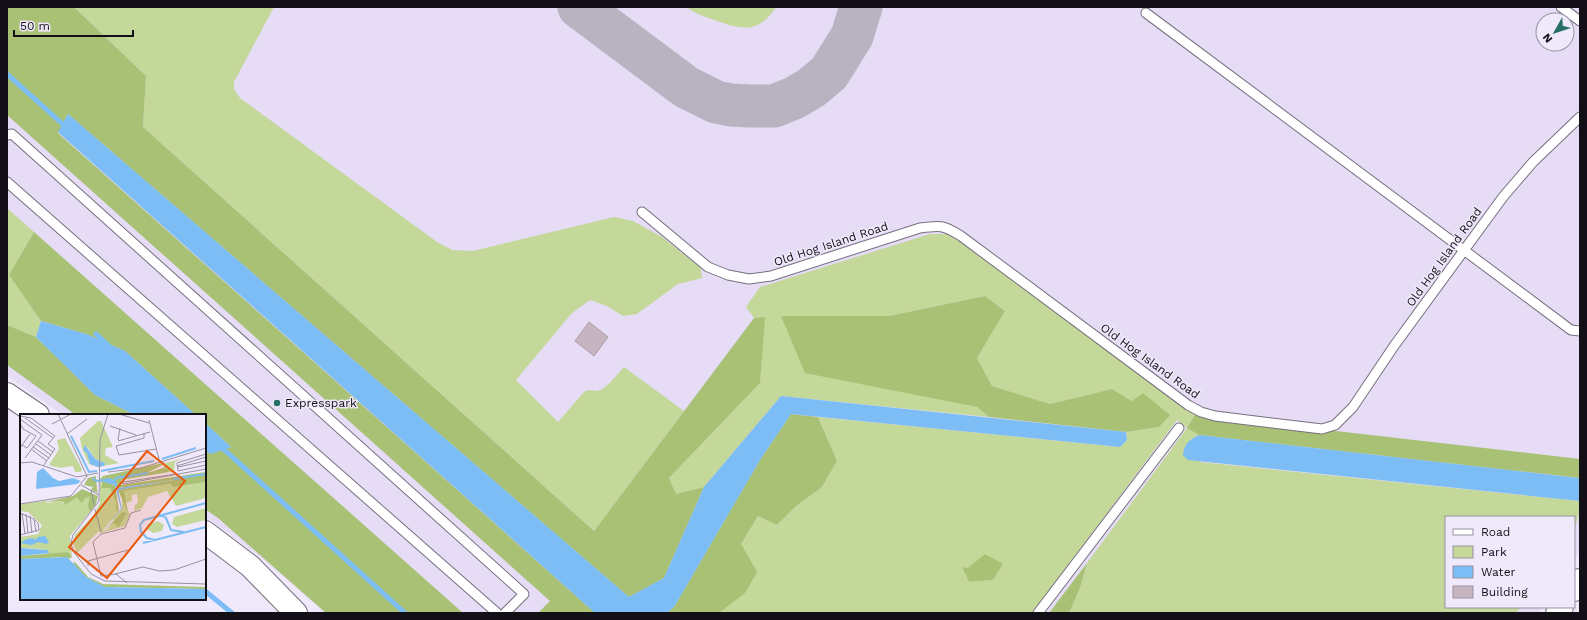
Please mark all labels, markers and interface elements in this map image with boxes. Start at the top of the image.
scale bar [14,12,133,38]
north arrow [1535,12,1575,52]
text: 50 m [20,19,50,33]
text: N [1540,31,1555,45]
street label: Old Hog Island Road [1403,205,1485,309]
street label: Old Hog Island Road [772,219,890,269]
street label: Old Hog Island Road [1098,320,1202,402]
place label: Expresspark [285,396,357,410]
marker: Expresspark [272,398,282,408]
inset map [20,414,206,600]
legend [1445,516,1575,608]
text: Road [1481,525,1510,539]
text: Park [1481,545,1507,559]
text: Water [1481,565,1516,579]
text: Building [1481,585,1528,599]

